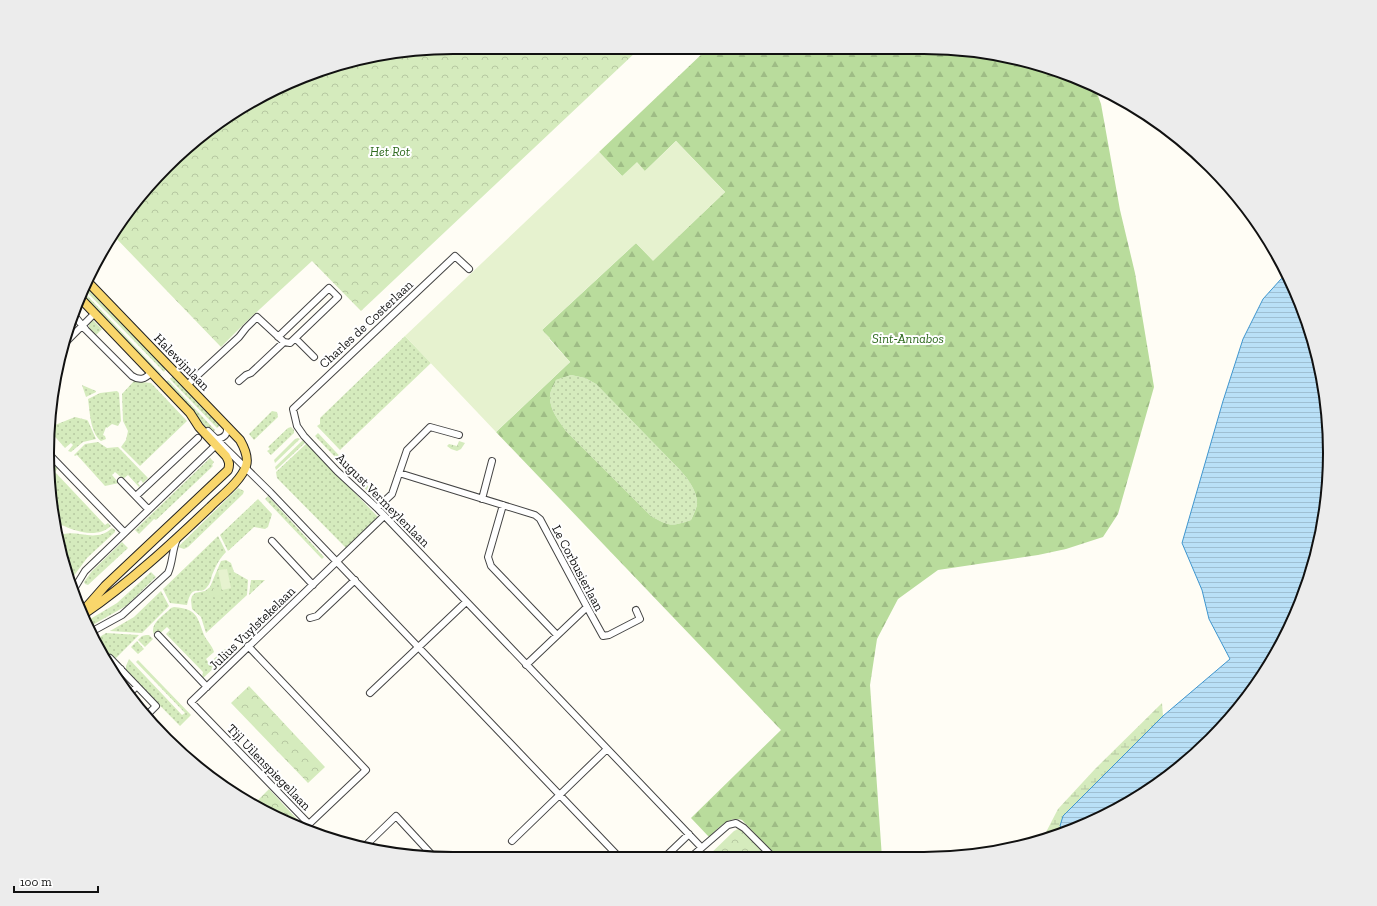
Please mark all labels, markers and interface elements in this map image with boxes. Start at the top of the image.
park label: Het Rot [370,144,411,159]
street label: Charles de Costerlaan [316,276,416,371]
street label: Halewijnlaan [150,330,213,395]
park label: Sint-Annabos [872,331,944,346]
street label: August Vermeylenlaan [333,450,433,550]
street label: Le Corbusierlaan [549,522,607,614]
street label: Julius Vuylstekelaan [206,583,298,673]
street label: Tijl Uilenspiegellaan [223,721,314,814]
scale bar [14,868,98,894]
text: 100 m [20,875,52,889]

